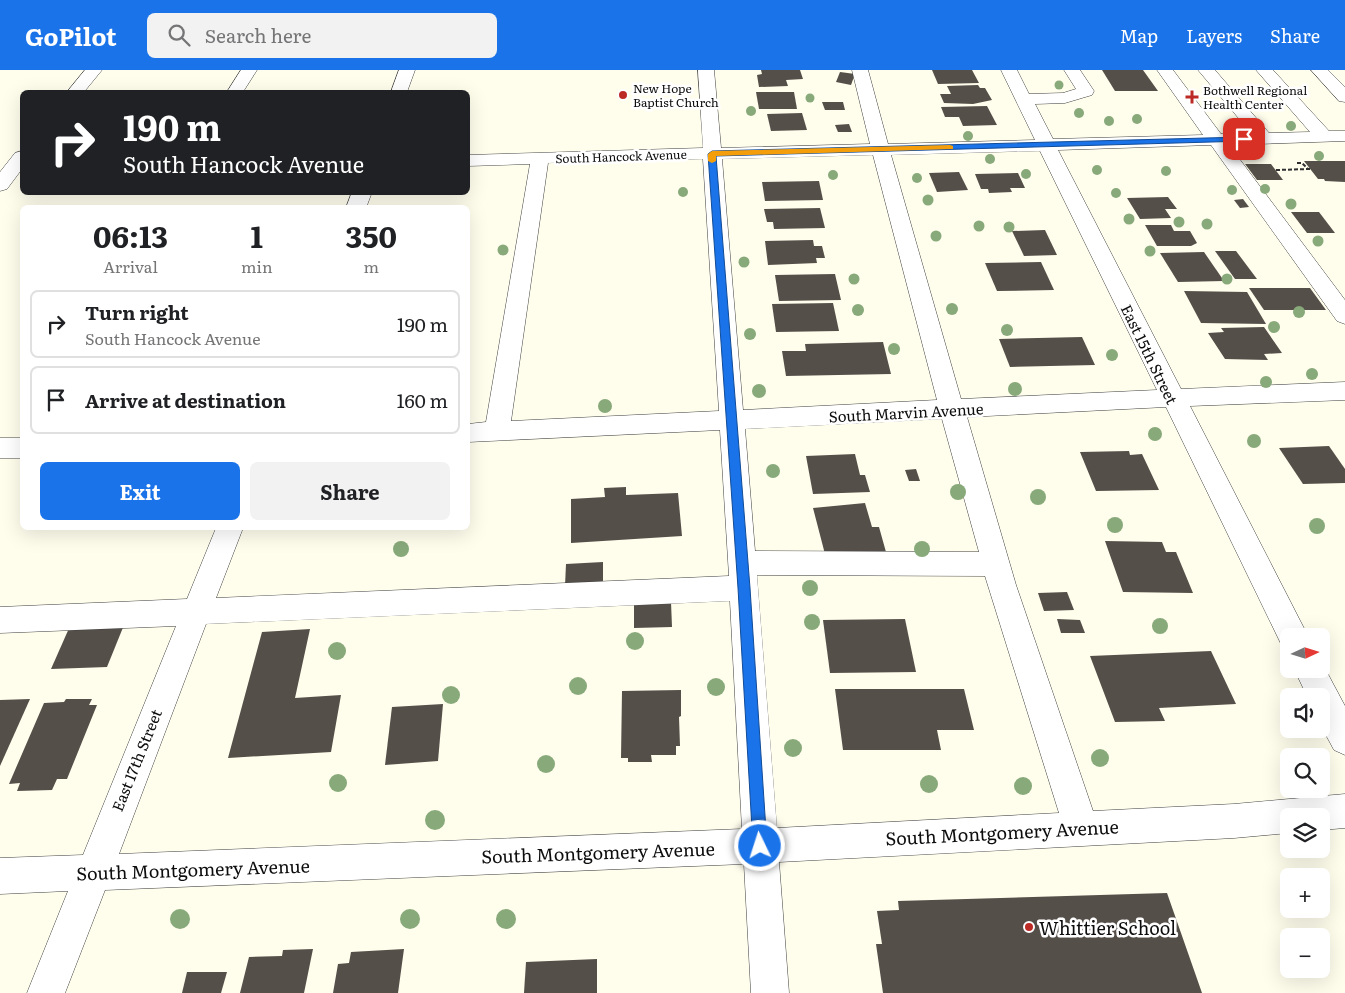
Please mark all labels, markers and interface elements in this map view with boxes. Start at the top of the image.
search box [147,13,497,58]
text: GoPilot [25,18,117,53]
icon: search [165,21,193,49]
text: Search here [205,21,311,49]
text: Map [1120,22,1158,49]
text: Layers [1186,22,1242,49]
text: Share [1270,22,1320,49]
place label: New Hope Baptist Church [633,79,719,111]
place label: Bothwell Regional Health Center [1203,81,1307,113]
marker: New Hope Baptist Church [617,89,629,101]
marker: Bothwell Regional Health Center [1185,90,1199,104]
text: 190 m [123,100,221,152]
icon: right [40,110,105,175]
pin [1223,118,1265,160]
icon: arrive [1230,125,1258,153]
street label: South Hancock Avenue [555,145,687,167]
text: South Hancock Avenue [123,147,364,180]
text: 06:13 [93,213,168,257]
text: 1 [251,213,263,257]
text: 350 [346,213,397,257]
text: Arrival [103,254,158,278]
text: min [241,254,273,278]
text: m [364,254,379,278]
text: Turn right [85,298,189,326]
street label: East 15th Street [1116,300,1184,408]
icon: right [42,310,70,338]
text: 190 m [397,310,448,338]
text: South Hancock Avenue [85,326,260,350]
icon: arrive [42,386,70,414]
text: Arrive at destination [85,386,286,414]
text: 160 m [397,386,448,414]
street label: South Marvin Avenue [828,396,984,428]
button: Exit [40,462,240,520]
button: Share [250,462,450,520]
north arrow [1280,628,1330,678]
map controls [1280,628,1330,978]
button: sound [1280,688,1330,738]
street label: East 17th Street [105,705,167,815]
button: search [1280,748,1330,798]
button: layers [1280,808,1330,858]
street label: South Montgomery Avenue [885,812,1119,852]
position arrow [733,819,785,871]
street label: South Montgomery Avenue [481,834,715,870]
street label: South Montgomery Avenue [76,851,310,887]
button: + [1280,868,1330,918]
place label: Whittier School [1039,914,1176,941]
marker: Whittier School [1023,921,1035,933]
button: − [1280,928,1330,978]

